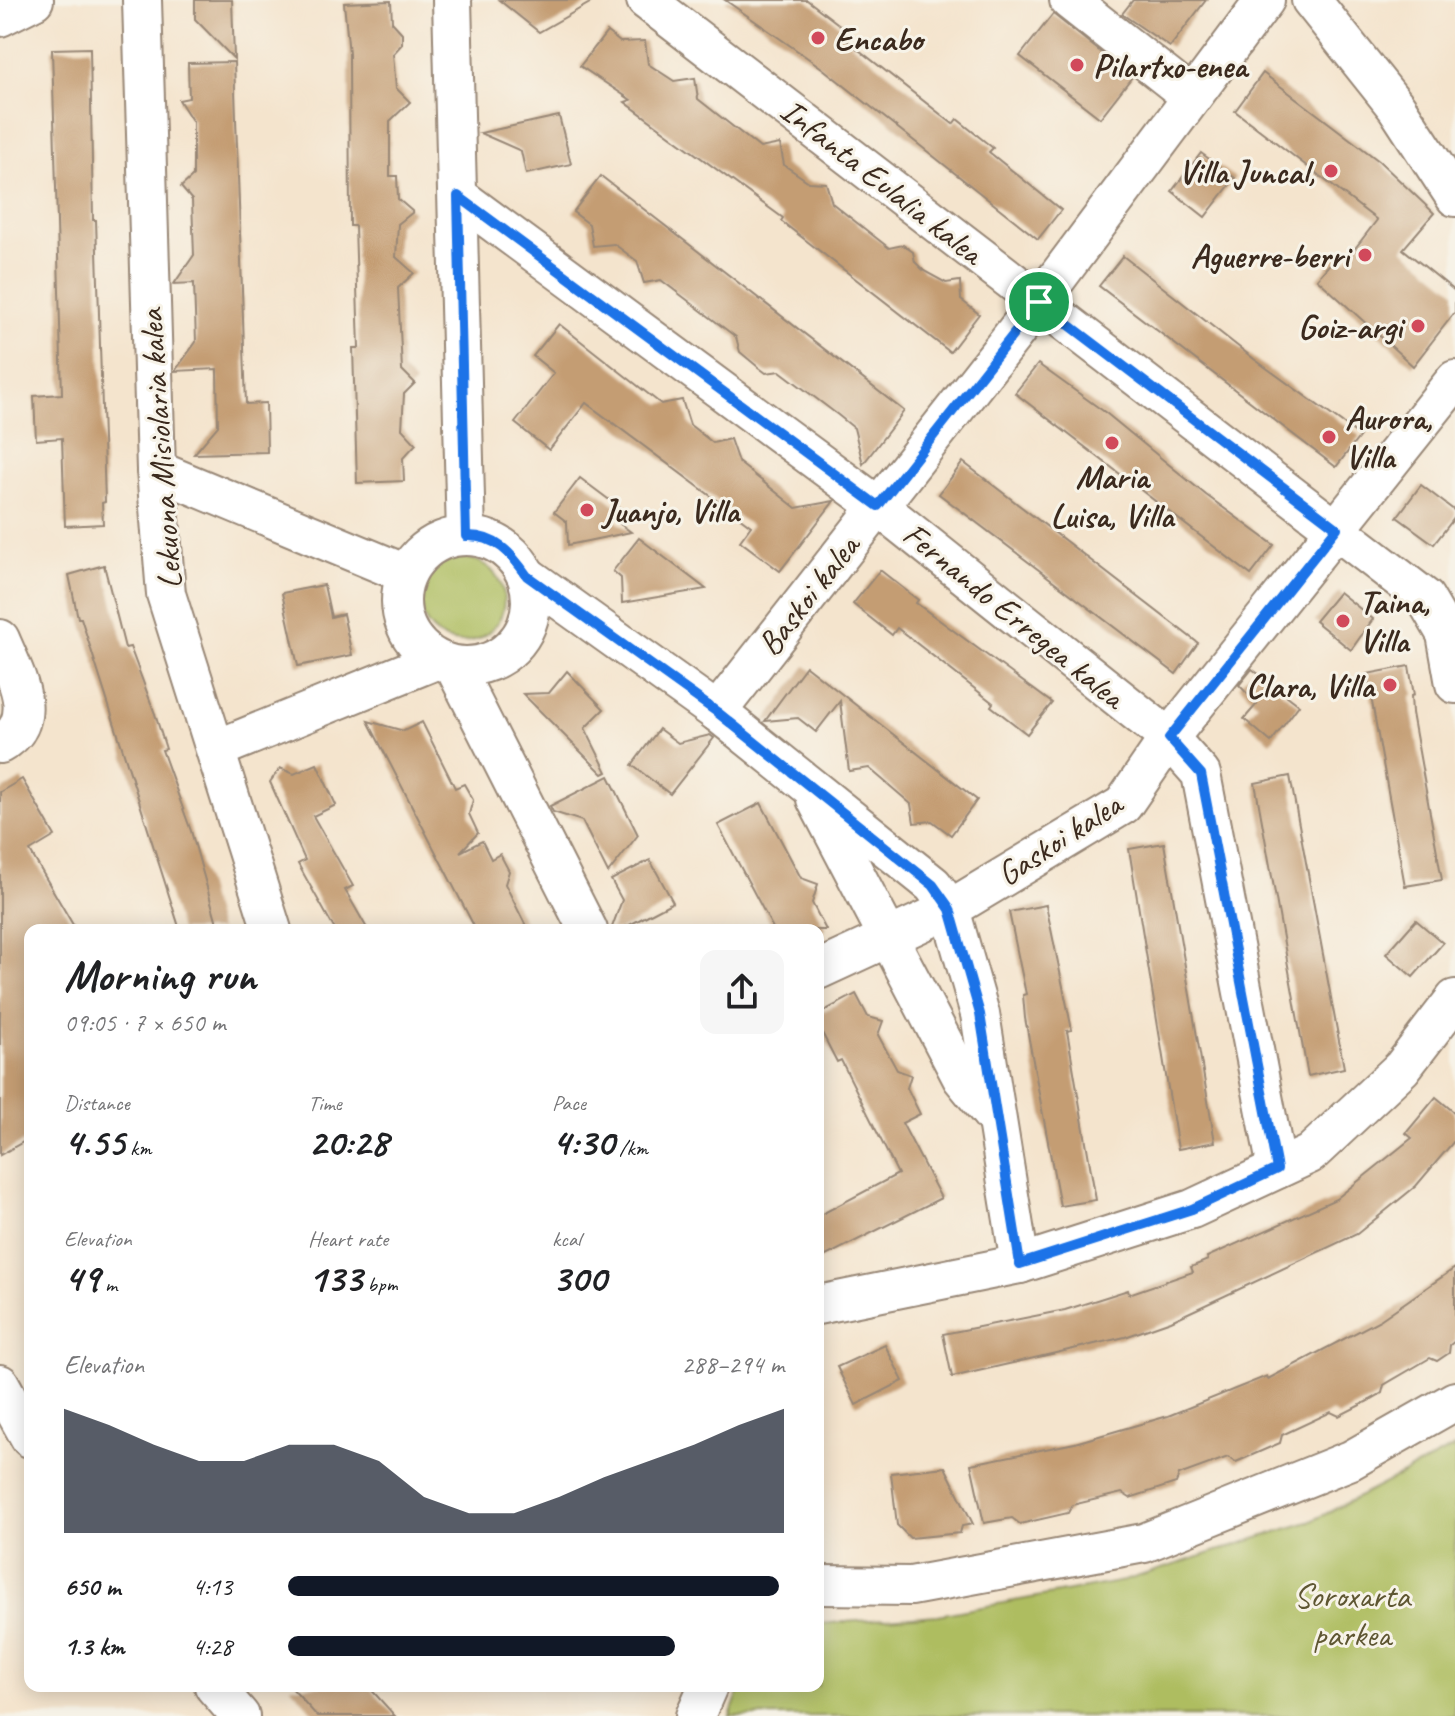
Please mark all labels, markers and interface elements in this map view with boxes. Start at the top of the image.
place label: Encabo [834,17,926,60]
marker: Encabo [809,29,827,47]
place label: Pilartxo-enea [1093,44,1250,87]
marker: Pilartxo-enea [1068,56,1086,74]
street label: Infanta Eulalia kalea [772,89,994,275]
place label: Villa Juncal, [1178,150,1315,193]
marker: Villa Juncal, [1322,162,1340,180]
place label: Aguerre-berri [1191,234,1353,277]
marker: Aguerre-berri [1356,246,1374,264]
pin [1005,268,1073,336]
icon: arrive [1017,280,1061,324]
street label: Lekuona Misiolaria kalea [129,305,191,590]
place label: Goiz-argi [1298,305,1406,348]
marker: Goiz-argi [1409,317,1427,335]
place label: Aurora, Villa [1345,396,1433,478]
marker: Aurora, Villa [1320,428,1338,446]
marker: Maria Luisa, Villa [1103,434,1121,452]
place label: Maria Luisa, Villa [1051,455,1176,537]
place label: Juanjo, Villa [601,489,742,532]
marker: Juanjo, Villa [578,501,596,519]
street label: Fernando Erregea kalea [894,512,1136,719]
street label: Baskoi kalea [748,524,870,664]
place label: Taina, Villa [1359,580,1430,662]
marker: Taina, Villa [1334,612,1352,630]
place label: Clara, Villa [1246,664,1377,707]
marker: Clara, Villa [1381,676,1399,694]
street label: Gaskoi kalea [989,781,1132,895]
text: Morning run [64,948,256,1003]
button: share [700,950,784,1034]
text: 09:05 · 7 × 650 m [64,1006,225,1039]
text: Distance [64,1089,130,1117]
text: Time [308,1089,342,1117]
text: Pace [552,1089,586,1117]
text: 4.55 [64,1117,125,1167]
text: 20:28 [308,1117,388,1167]
text: 4:30 [552,1117,614,1167]
text: km [125,1134,151,1162]
text: /km [614,1134,648,1162]
text: Elevation [64,1225,132,1253]
text: Heart rate [308,1225,388,1253]
text: kcal [552,1225,581,1253]
text: 49 [64,1253,100,1303]
text: 133 [308,1253,362,1303]
text: 300 [552,1253,606,1303]
text: m [100,1270,117,1298]
text: bpm [362,1270,398,1298]
text: Elevation [64,1348,144,1381]
text: 288–294 m [681,1348,784,1381]
text: 650 m [64,1570,120,1603]
text: 4:13 [192,1570,232,1603]
park label: Soroxarta parkea [1294,1574,1412,1656]
text: 1.3 km [64,1630,124,1663]
text: 4:28 [192,1630,232,1663]

